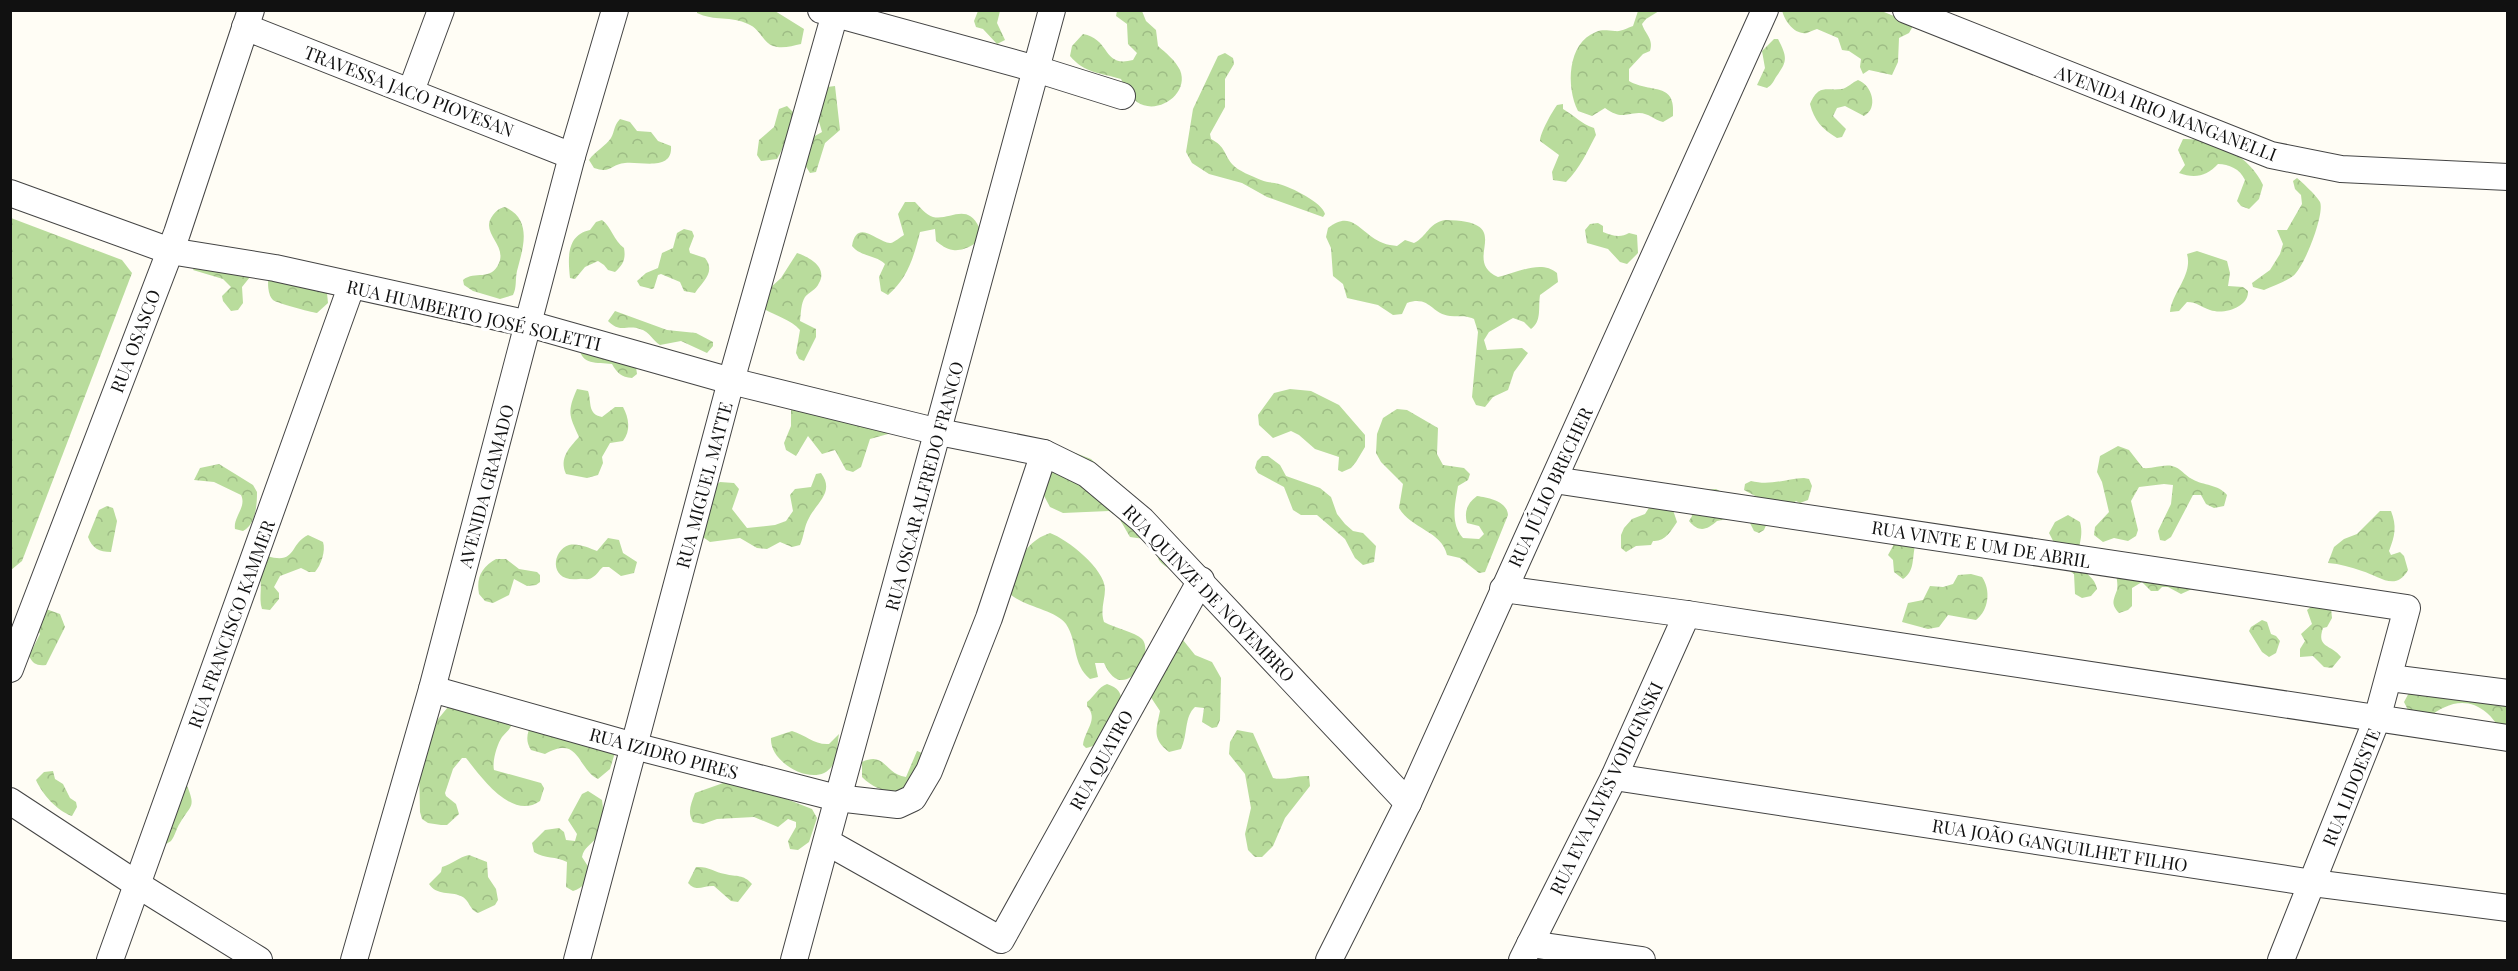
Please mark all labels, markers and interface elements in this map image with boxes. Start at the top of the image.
street label: TRAVESSA JACO PIOVESAN [301,40,518,142]
street label: AVENIDA IRIO MANGANELLI [2051,59,2280,166]
street label: RUA HUMBERTO JOSÉ SOLETTI [344,274,604,356]
street label: RUA OSASCO [104,286,166,396]
street label: RUA OSCAR ALFREDO FRANCO [879,359,969,613]
street label: RUA MIGUEL MATTE [670,399,738,571]
street label: AVENIDA GRAMADO [452,402,519,571]
street label: RUA JÚLIO BRECHER [1502,403,1598,571]
street label: RUA QUINZE DE NOVEMBRO [1118,499,1300,687]
street label: RUA VINTE E UM DE ABRIL [1870,515,2093,573]
street label: RUA FRANCISCO KAMMER [182,516,280,731]
street label: RUA EVA ALVES VOIDGINSKI [1544,678,1668,898]
street label: RUA QUATRO [1064,706,1138,814]
street label: RUA IZIDRO PIRES [587,722,741,784]
street label: RUA LIDOESTE [2316,725,2386,849]
street label: RUA JOÃO GANGUILHET FILHO [1931,813,2189,877]

